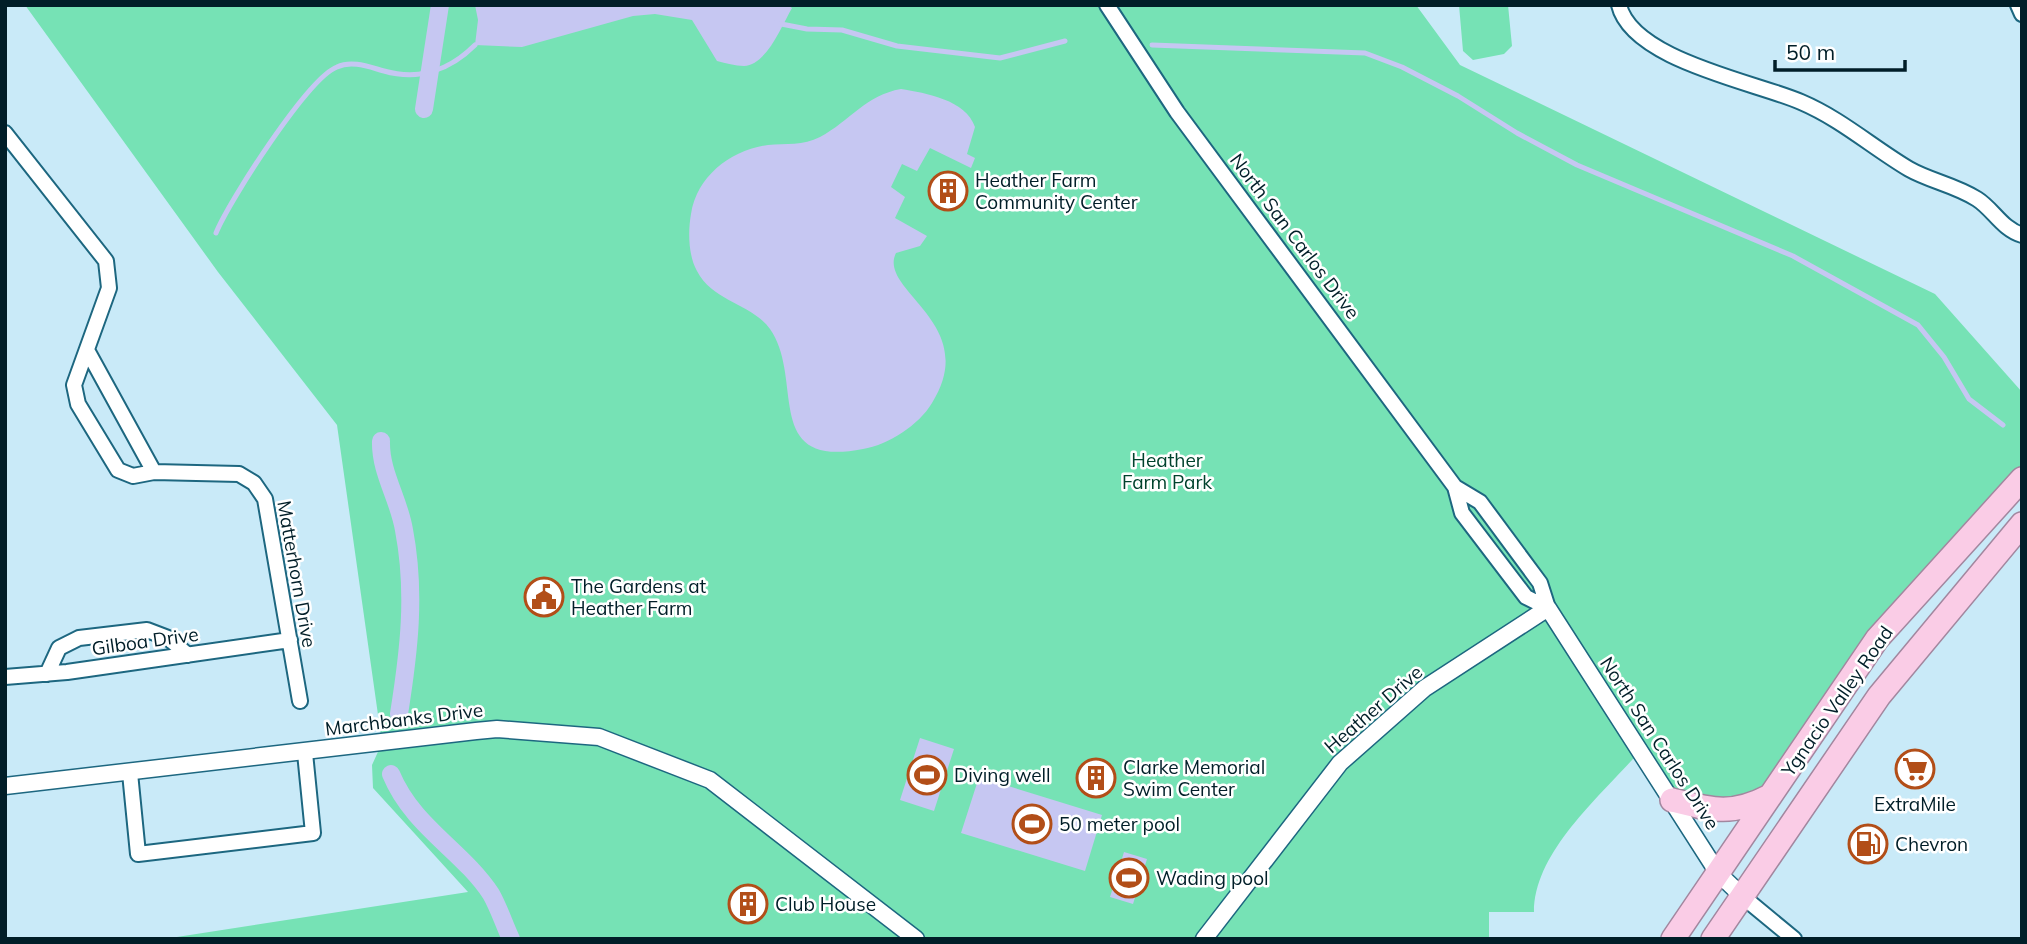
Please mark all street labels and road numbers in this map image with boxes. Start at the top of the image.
street label: North San Carlos Drive [1225,148,1365,324]
street label: Matterhorn Drive [272,499,322,649]
street label: Ygnacio Valley Road [1775,621,1898,782]
street label: Gilboa Drive [90,622,200,660]
street label: North San Carlos Drive [1595,652,1725,834]
street label: Heather Drive [1319,660,1427,758]
street label: Marchbanks Drive [324,697,484,741]

